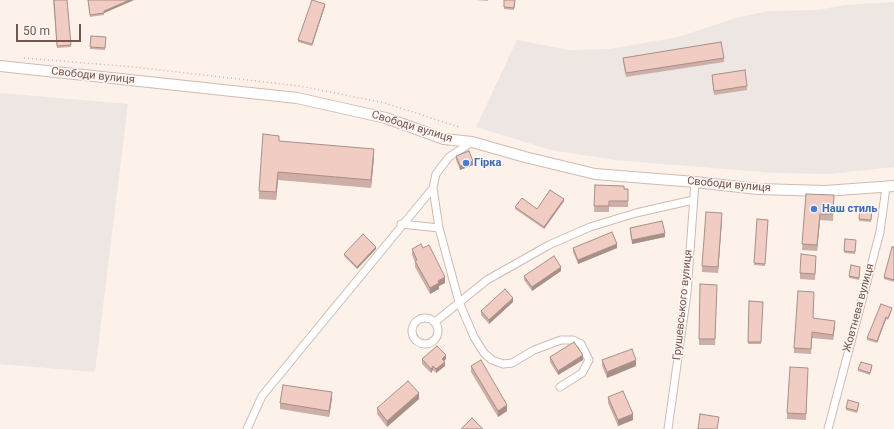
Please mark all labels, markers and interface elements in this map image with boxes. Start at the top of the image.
scale bar [18,16,83,42]
text: 50 m [23,24,50,38]
street label: Свободи вулиця [51,65,135,87]
street label: Свободи вулиця [370,108,454,146]
place label: Гірка [474,156,501,170]
marker: Гірка [461,158,471,168]
street label: Свободи вулиця [687,175,771,195]
place label: Наш стиль [822,202,877,216]
marker: Наш стиль [809,204,819,214]
street label: Грушевського вулиця [671,249,695,361]
street label: Жовтнева вулиця [841,262,877,354]

